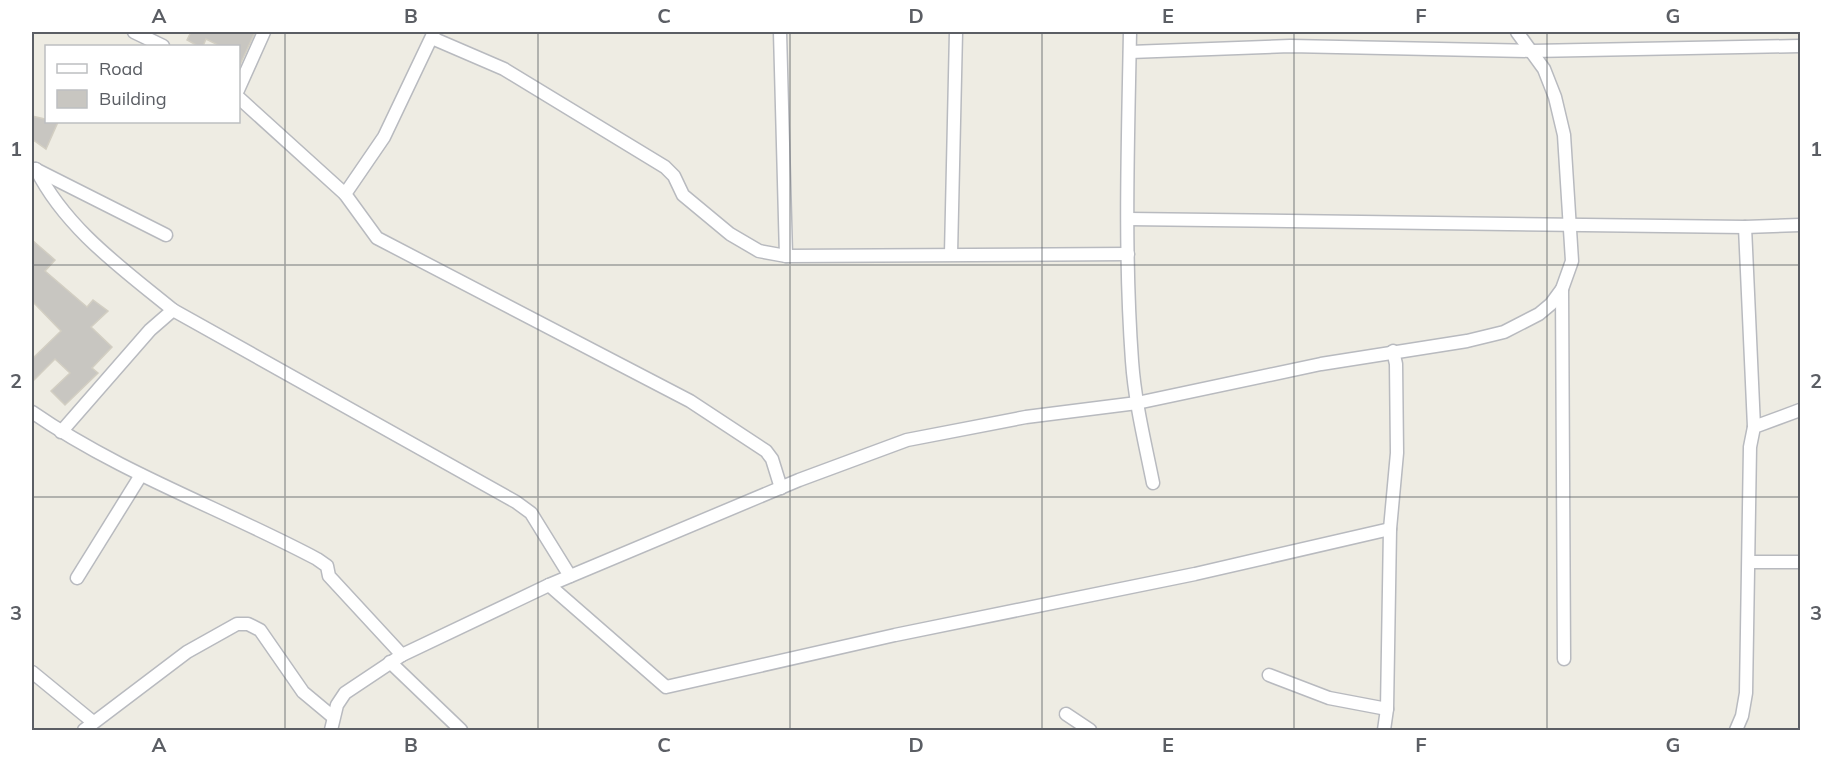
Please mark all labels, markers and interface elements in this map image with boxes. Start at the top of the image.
text: A [152,3,167,28]
text: B [404,3,418,28]
text: C [657,3,671,28]
text: D [908,3,924,28]
text: E [1162,3,1174,28]
text: F [1415,3,1427,28]
text: G [1666,3,1680,28]
legend [45,45,240,123]
text: Road [99,57,143,80]
text: Building [99,87,167,110]
text: 1 [10,136,22,161]
text: 1 [1810,136,1822,161]
text: 2 [10,368,22,393]
text: 2 [1810,368,1822,393]
text: 3 [10,600,22,625]
text: 3 [1810,600,1822,625]
text: A [152,732,167,757]
text: B [404,732,418,757]
text: C [657,732,671,757]
text: D [908,732,924,757]
text: E [1162,732,1174,757]
text: F [1415,732,1427,757]
text: G [1666,732,1680,757]

